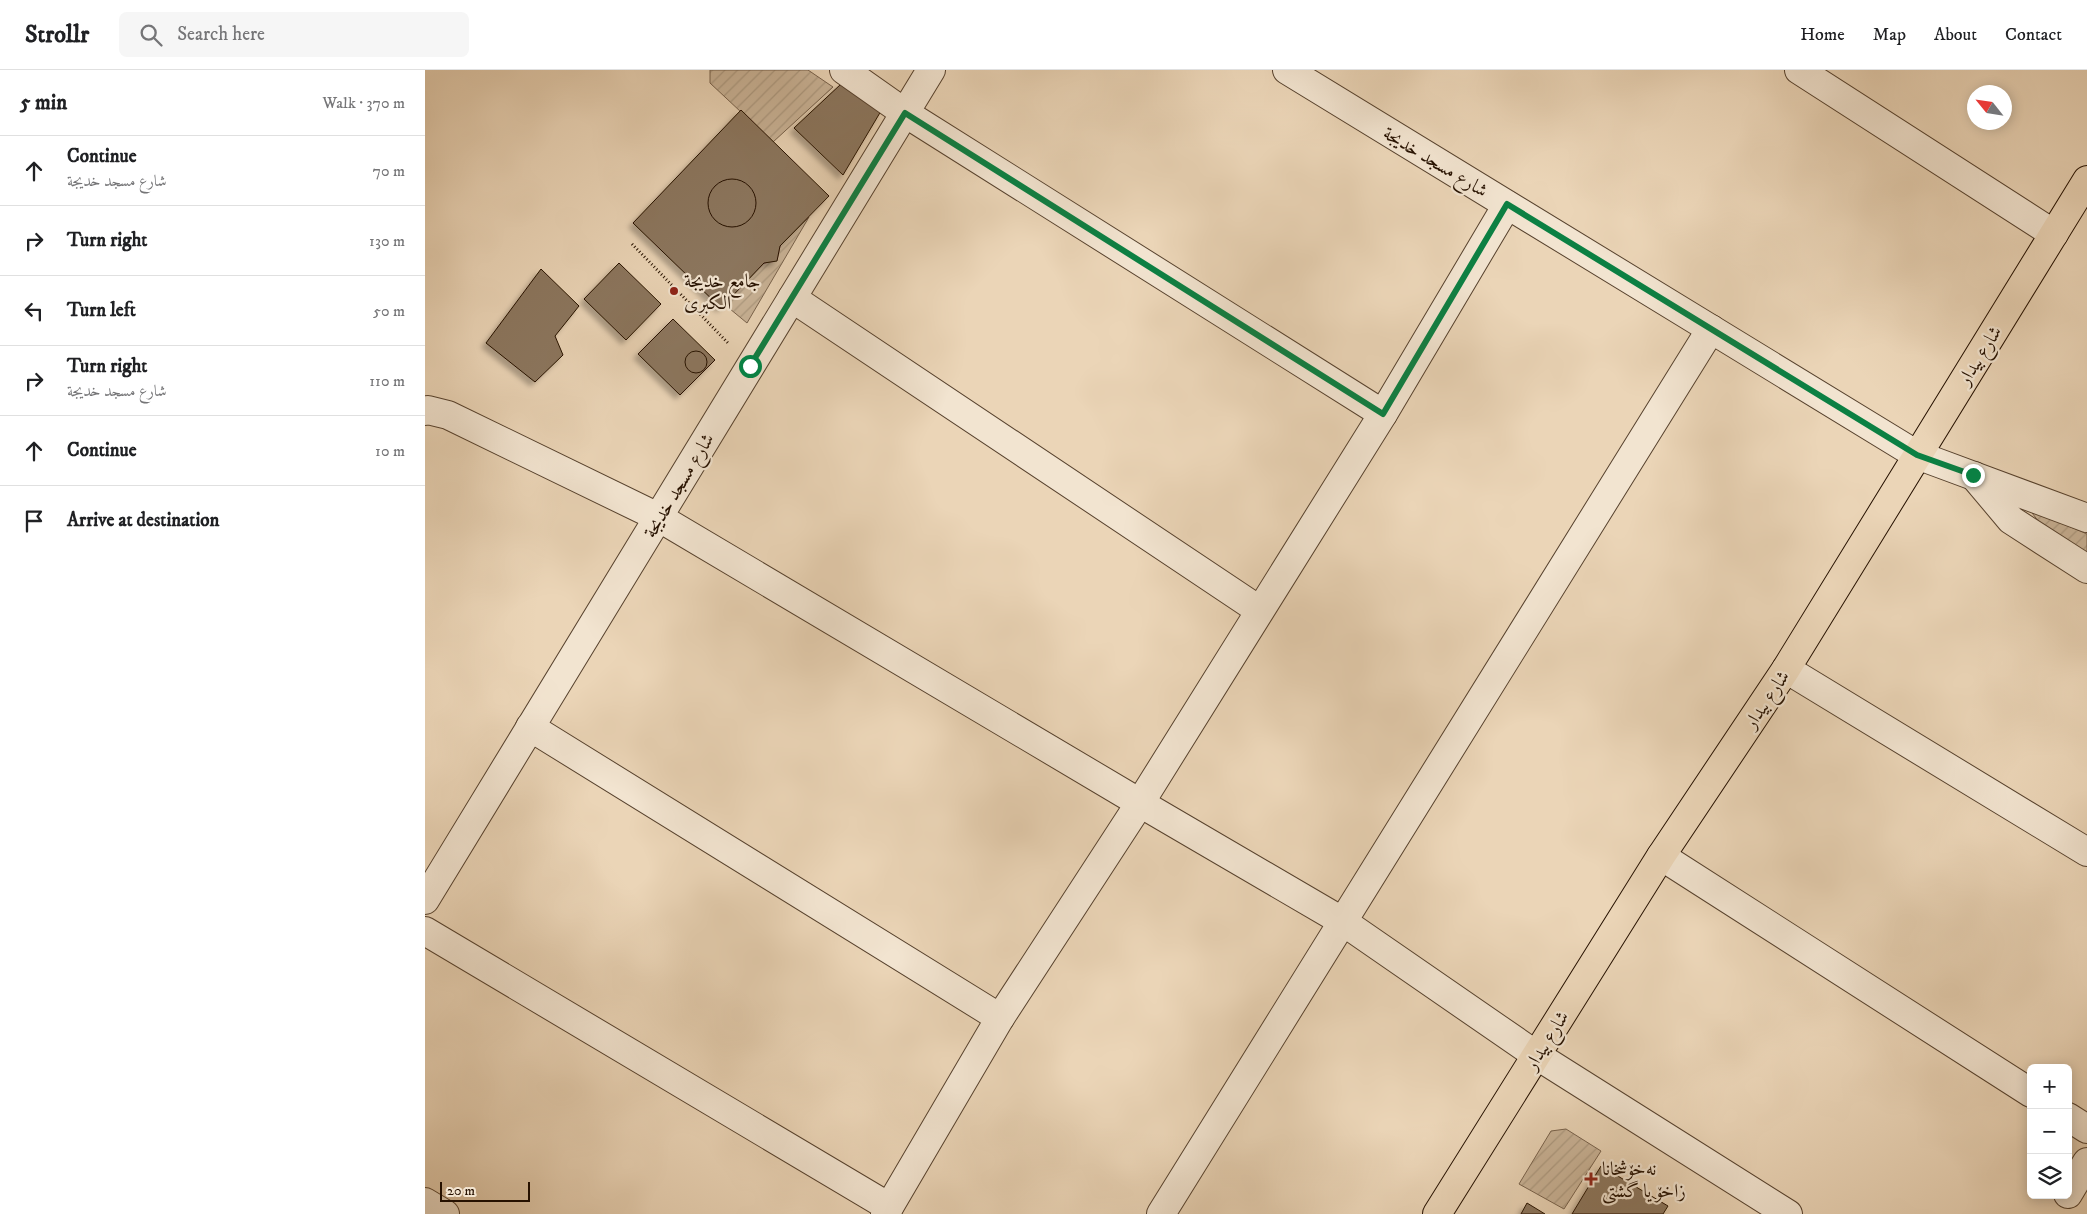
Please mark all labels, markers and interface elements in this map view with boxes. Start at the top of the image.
search box [119,12,469,57]
text: Strollr [25,20,89,50]
icon: search [137,21,165,49]
text: Search here [177,23,265,46]
text: Home [1800,24,1845,46]
text: Map [1873,24,1906,46]
text: About [1934,24,1977,46]
text: Contact [2005,24,2062,46]
north arrow [1967,85,2012,130]
text: 5 min [20,90,67,116]
text: Walk · 370 m [323,93,405,113]
street label: شارع مسجد خديجة [1377,122,1492,205]
text: Continue [67,145,137,168]
icon: ahead [20,157,48,185]
text: 70 m [373,161,405,181]
text: شارع مسجد خديجة [67,171,167,191]
icon: right [20,227,48,255]
text: Turn right [67,229,147,252]
text: 130 m [369,231,405,251]
place label: جامع خديجة الكبرى [684,270,761,315]
marker: جامع خديجة الكبرى [668,285,680,297]
icon: left [20,297,48,325]
text: Turn left [67,299,136,322]
text: 50 m [373,301,405,321]
street label: شارع بيدار [1952,322,2010,393]
text: Turn right [67,355,147,378]
route start [739,355,762,378]
icon: right [20,367,48,395]
text: 110 m [369,371,405,391]
text: شارع مسجد خديجة [67,381,167,401]
street label: شارع مسجد خديجة [639,429,722,544]
icon: ahead [20,437,48,465]
text: Continue [67,439,137,462]
text: 10 m [375,441,405,461]
route end [1962,464,1985,487]
icon: arrive [20,507,48,535]
text: Arrive at destination [67,509,219,532]
street label: شارع بيدار [1738,666,1798,737]
street label: شارع بيدار [1519,1007,1577,1078]
map controls [2027,1064,2072,1199]
button: + [2027,1064,2072,1109]
button: − [2027,1109,2072,1154]
button: layers [2027,1154,2072,1199]
place label: نەخۆشخانا زاخۆ یا گشتی [1602,1158,1686,1204]
marker: نەخۆشخانا زاخۆ یا گشتی [1584,1172,1598,1186]
scale bar [440,1179,530,1202]
text: 20 m [447,1182,475,1200]

